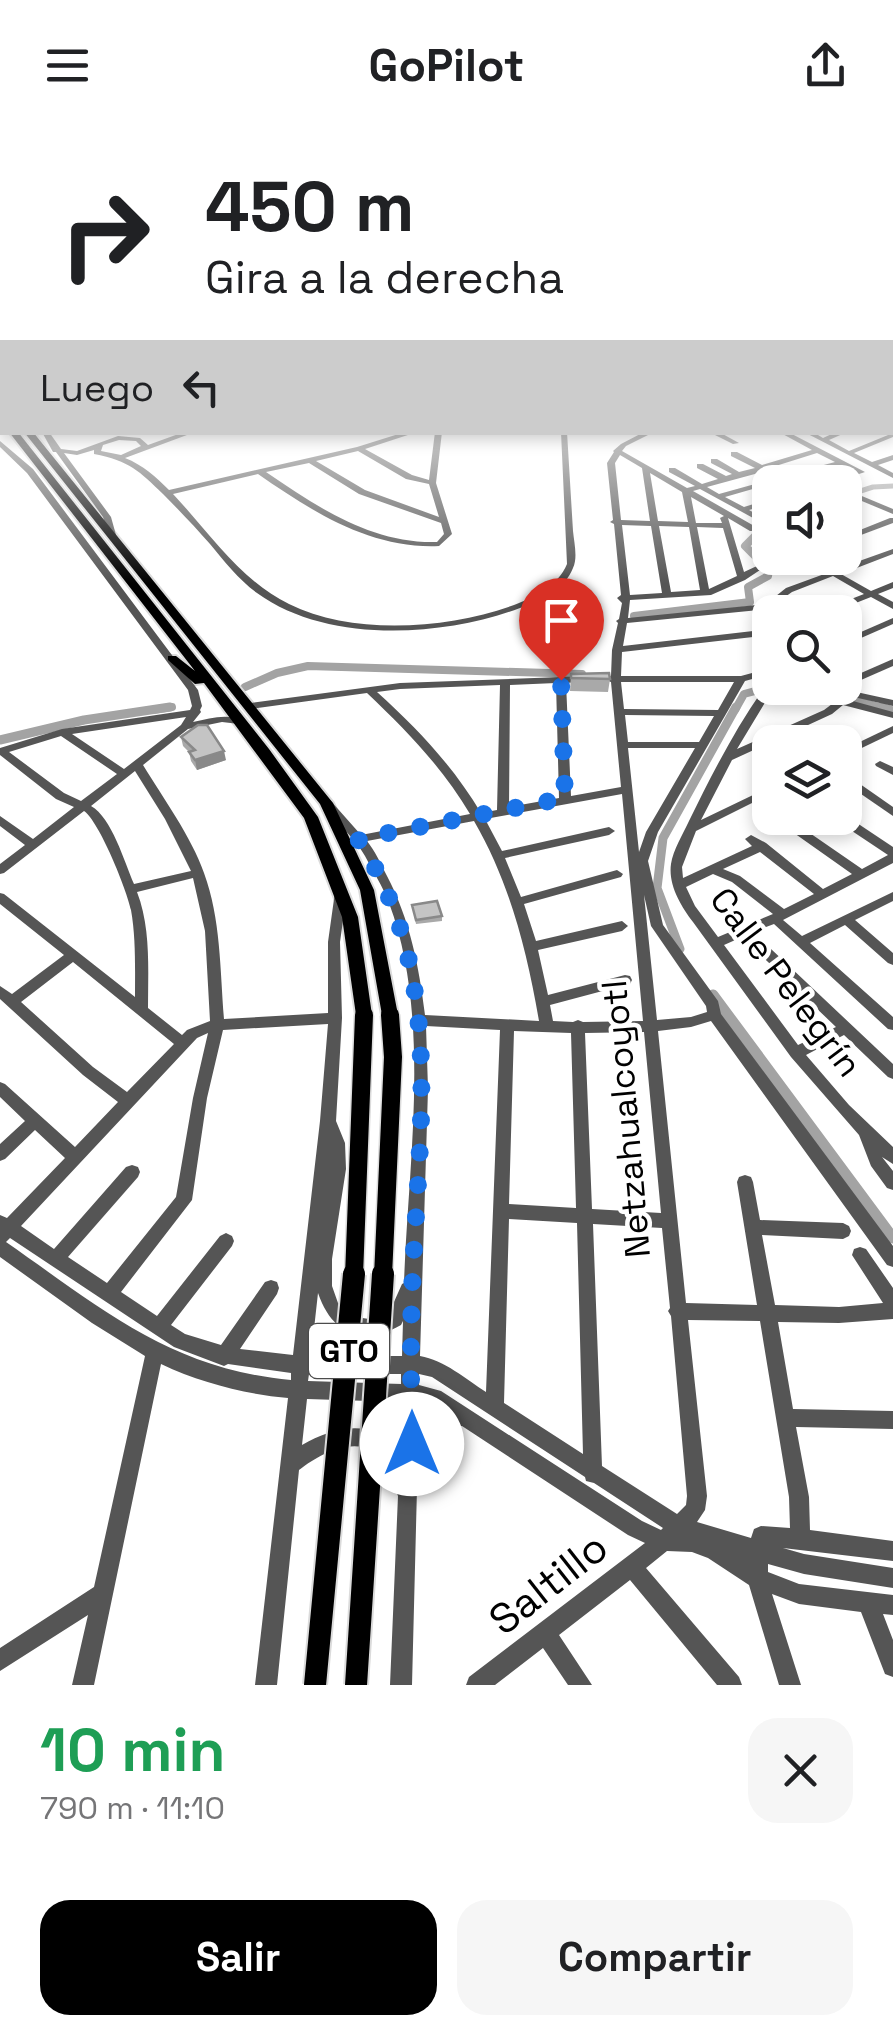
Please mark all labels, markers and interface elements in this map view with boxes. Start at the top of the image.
text: GoPilot [369,37,524,94]
icon: menu [40,38,95,93]
icon: share [798,38,853,93]
text: 450 m [205,162,414,251]
icon: right [40,170,170,300]
text: Gira a la derecha [205,249,564,306]
icon: left [174,360,229,415]
text: Luego [40,364,154,412]
map controls [752,465,862,835]
button: sound [752,465,862,575]
pin [519,578,604,681]
icon: arrive [534,593,589,648]
button: search [752,595,862,705]
button: layers [752,725,862,835]
street label: Calle Pelegrín [701,879,871,1085]
street label: Netzahualcoyotl [592,978,660,1260]
road number: GTO [309,1324,389,1378]
position arrow [360,1392,464,1496]
street label: Saltillo [478,1521,618,1646]
text: 10 min [40,1712,225,1789]
button: close [748,1718,853,1823]
text: 790 m · 11:10 [40,1788,225,1828]
button: Salir [40,1900,437,2015]
button: Compartir [457,1900,853,2015]

